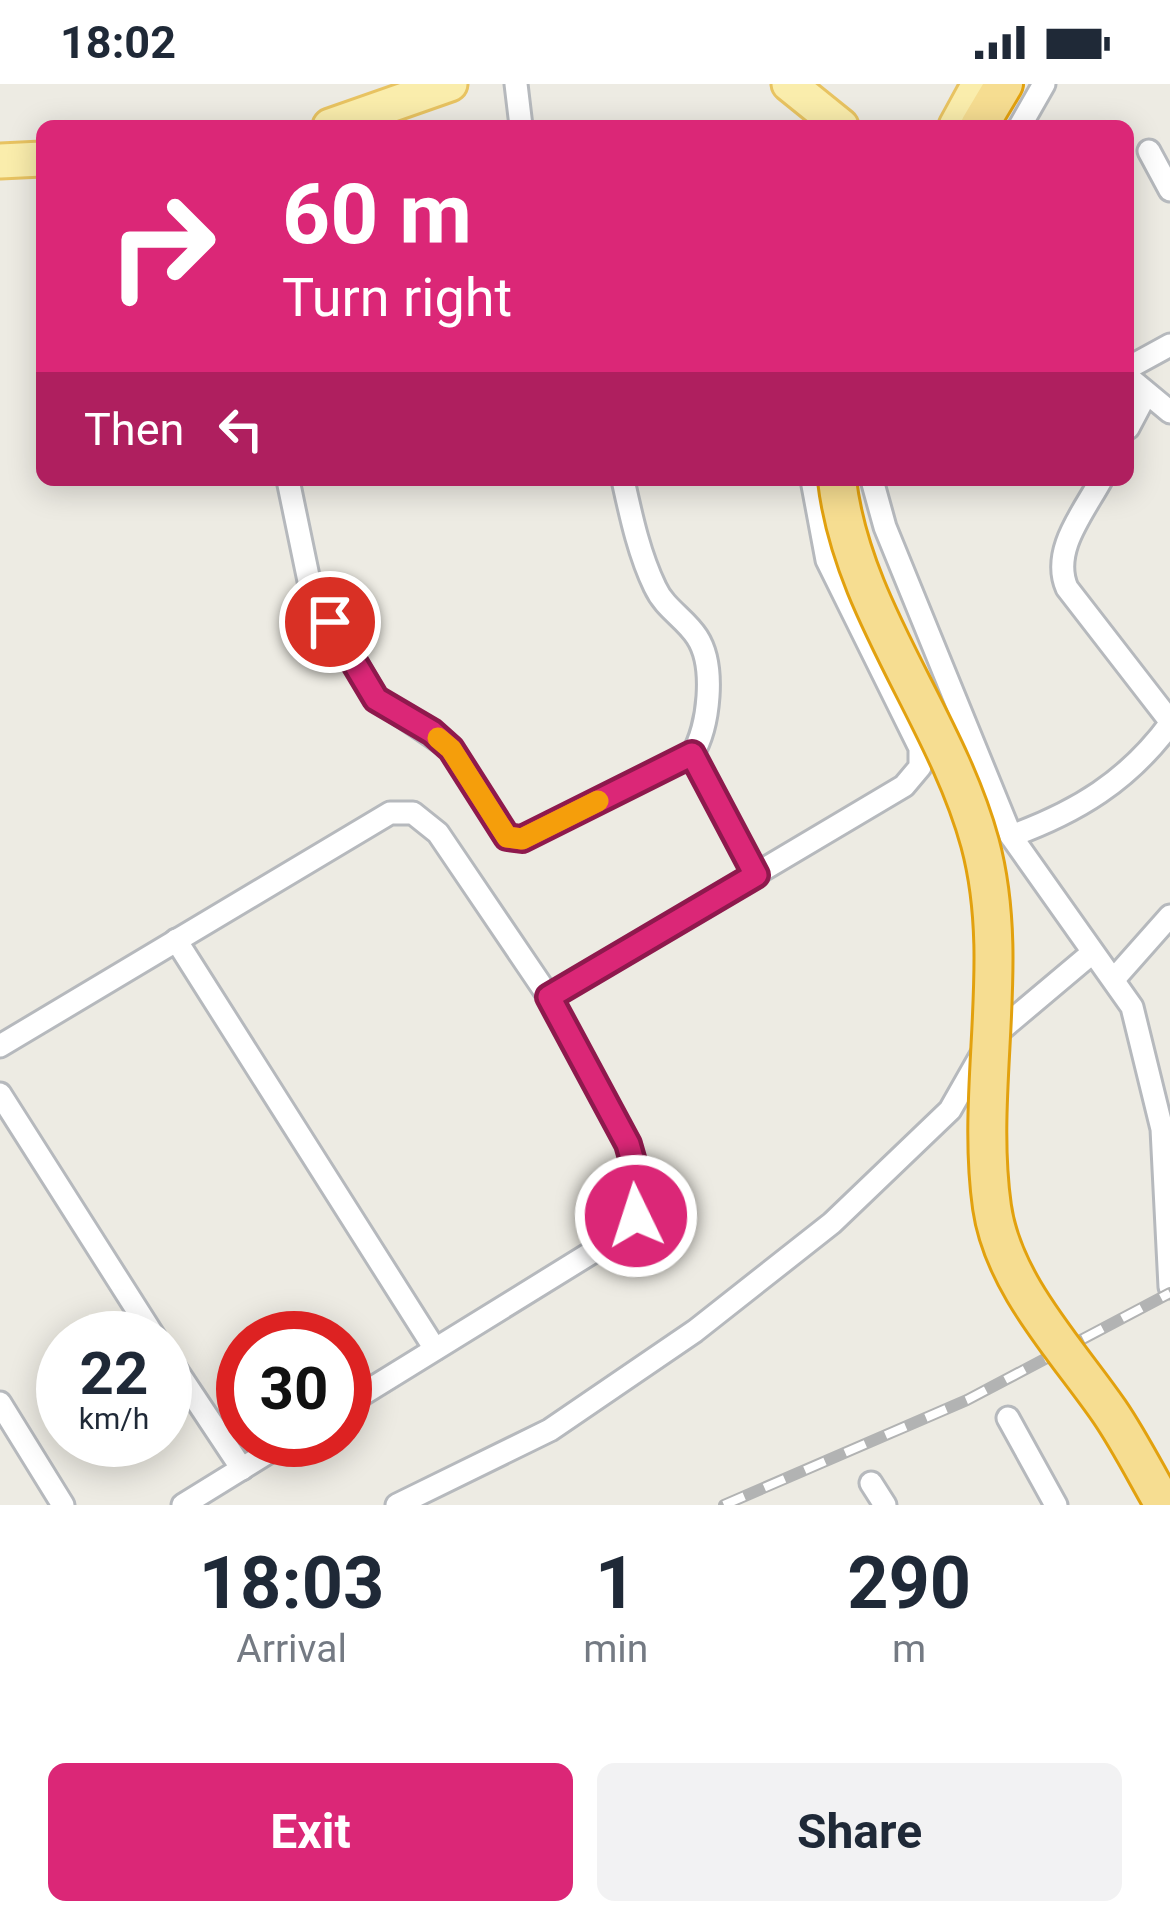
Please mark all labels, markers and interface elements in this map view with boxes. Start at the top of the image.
text: 18:02 [60,16,176,69]
text: 60 m [282,165,472,264]
icon: right [84,168,240,324]
text: Turn right [282,266,512,329]
icon: left [208,396,274,462]
text: Then [84,403,184,456]
pin [279,571,381,673]
icon: arrive [297,589,363,655]
position arrow [573,1153,699,1279]
speed limit sign: 30 [216,1311,372,1467]
text: 22 [80,1338,148,1409]
text: km/h [79,1401,149,1436]
text: 18:03 [199,1541,384,1626]
text: 1 [595,1541,636,1626]
text: 290 [847,1541,971,1626]
text: Arrival [236,1626,347,1672]
text: min [583,1626,648,1672]
text: m [892,1626,926,1672]
button: Exit [48,1763,573,1901]
button: Share [597,1763,1122,1901]

